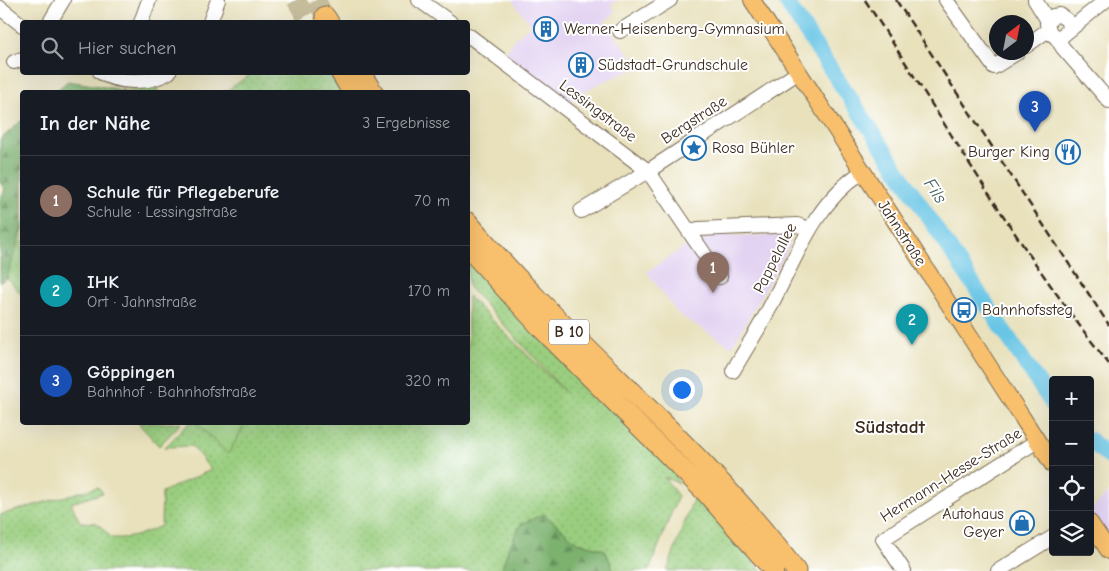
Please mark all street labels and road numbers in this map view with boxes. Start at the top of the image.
street label: Lessingstraße [556,76,640,146]
street label: Bergstraße [658,92,730,148]
street label: Jahnstraße [874,197,930,269]
street label: Pappelallee [750,220,800,296]
road number: B 10 [549,320,589,344]
street label: Hermann-Hesse-Straße [877,424,1025,526]

